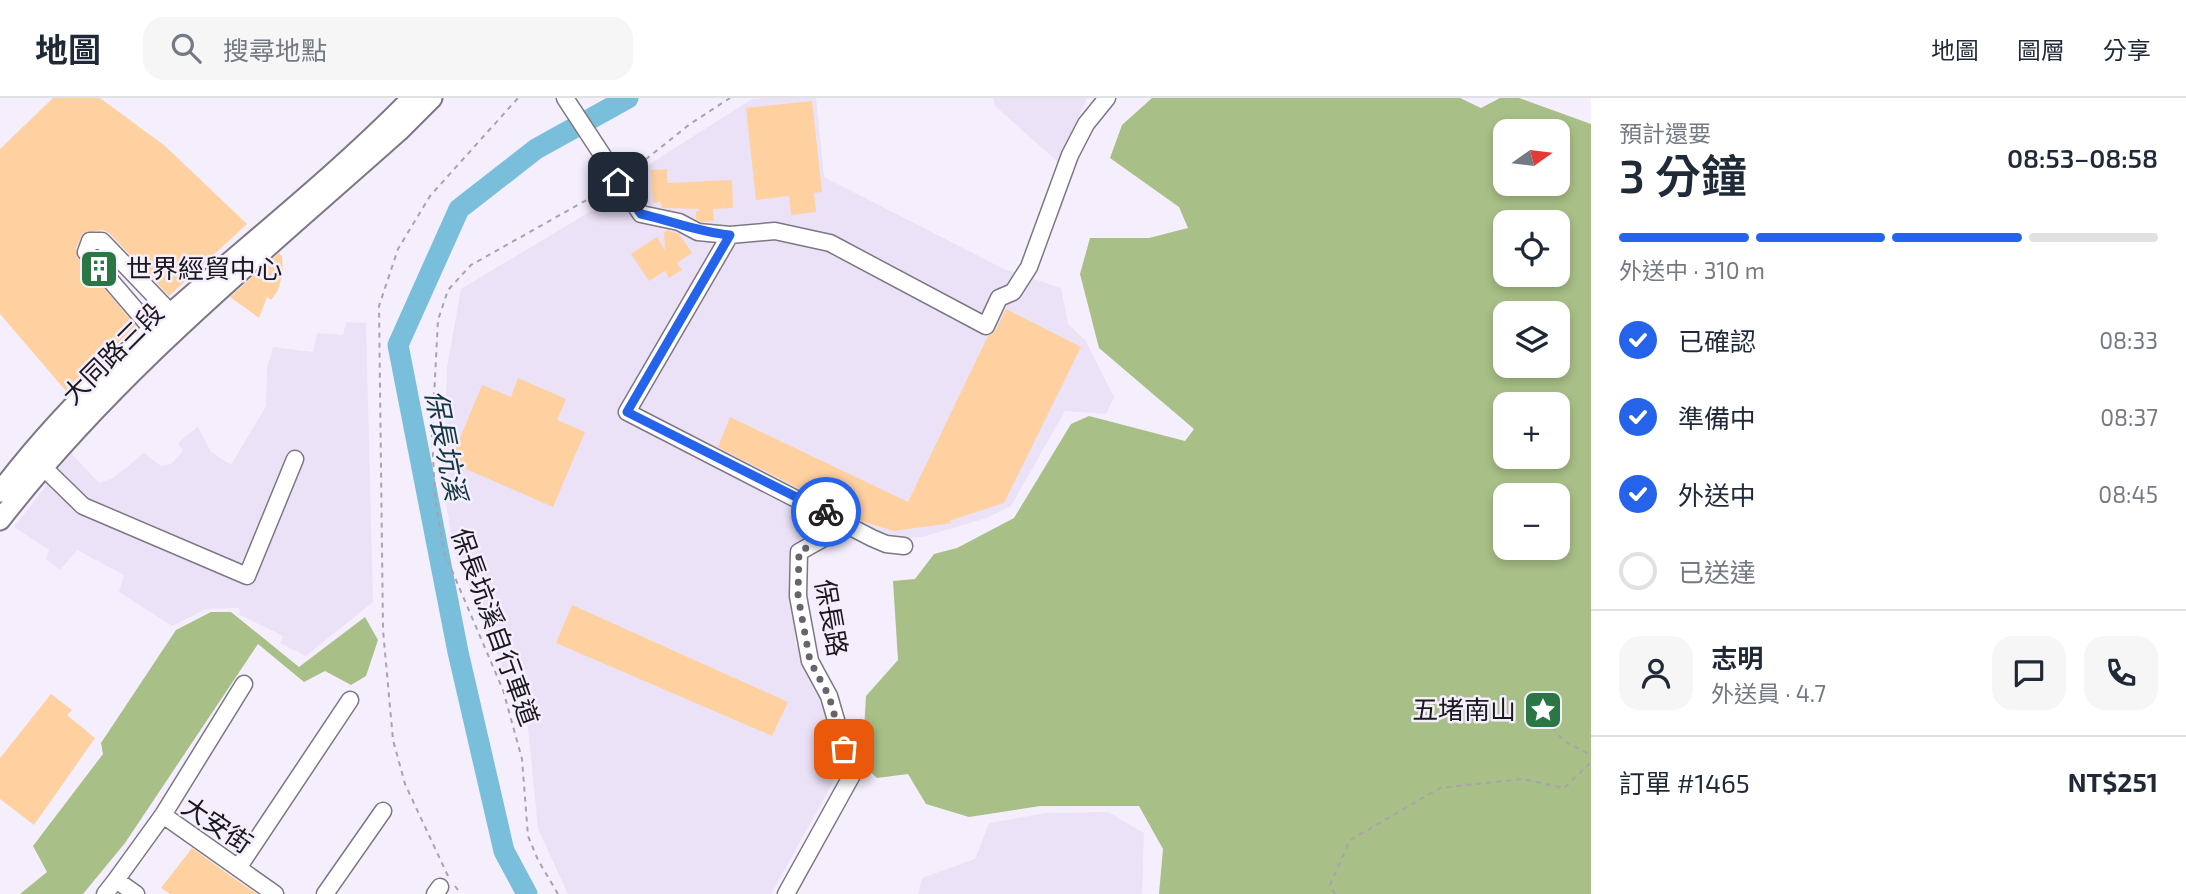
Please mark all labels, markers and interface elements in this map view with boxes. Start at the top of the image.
search box [143,17,633,80]
text: 地圖 [35,29,101,69]
icon: search [167,29,205,67]
text: 搜尋地點 [223,34,327,65]
text: 地圖 [1931,35,1979,64]
text: 圖層 [2017,35,2065,64]
text: 分享 [2103,35,2151,64]
north arrow [1493,119,1570,196]
map controls [1493,119,1570,560]
text: 預計還要 [1619,119,1711,147]
text: 08:53–08:58 [2007,142,2158,173]
text: 3 分鐘 [1619,147,1747,202]
pin [588,152,648,212]
icon: home [599,163,637,201]
button: locate [1493,210,1570,287]
building icon: 世界經貿中心 [78,248,120,290]
place label: 世界經貿中心 [126,252,282,283]
text: 外送中 · 310 m [1619,256,1765,284]
street label: 大同路三段 [55,296,169,410]
button: layers [1493,301,1570,378]
icon: check [1619,321,1657,359]
text: 已確認 [1678,325,1756,356]
text: 08:33 [2099,326,2158,354]
water label: 保長坑溪 [420,387,475,507]
button: + [1493,392,1570,469]
icon: check [1619,398,1657,436]
text: 準備中 [1678,402,1756,433]
text: 08:37 [2100,403,2158,431]
icon: check [1619,475,1657,513]
courier [791,477,861,547]
text: 外送中 [1678,479,1756,510]
text: 08:45 [2098,480,2158,508]
button: − [1493,483,1570,560]
icon: bike [807,493,845,531]
street label: 保長坑溪自行車道 [446,523,547,730]
text: 已送達 [1678,556,1756,587]
street label: 保長路 [810,577,855,659]
button: person [1619,636,1693,710]
button: chat [1992,636,2066,710]
button: phone [2084,636,2158,710]
text: 志明 [1711,642,1763,673]
text: 外送員 · 4.7 [1711,679,1826,707]
place icon: 五堵南山 [1522,689,1564,731]
place label: 五堵南山 [1412,693,1516,724]
pin [814,719,874,779]
icon: bag [825,730,863,768]
text: NT$251 [2068,766,2158,797]
text: 訂單 #1465 [1619,767,1750,798]
street label: 大安街 [177,789,259,858]

